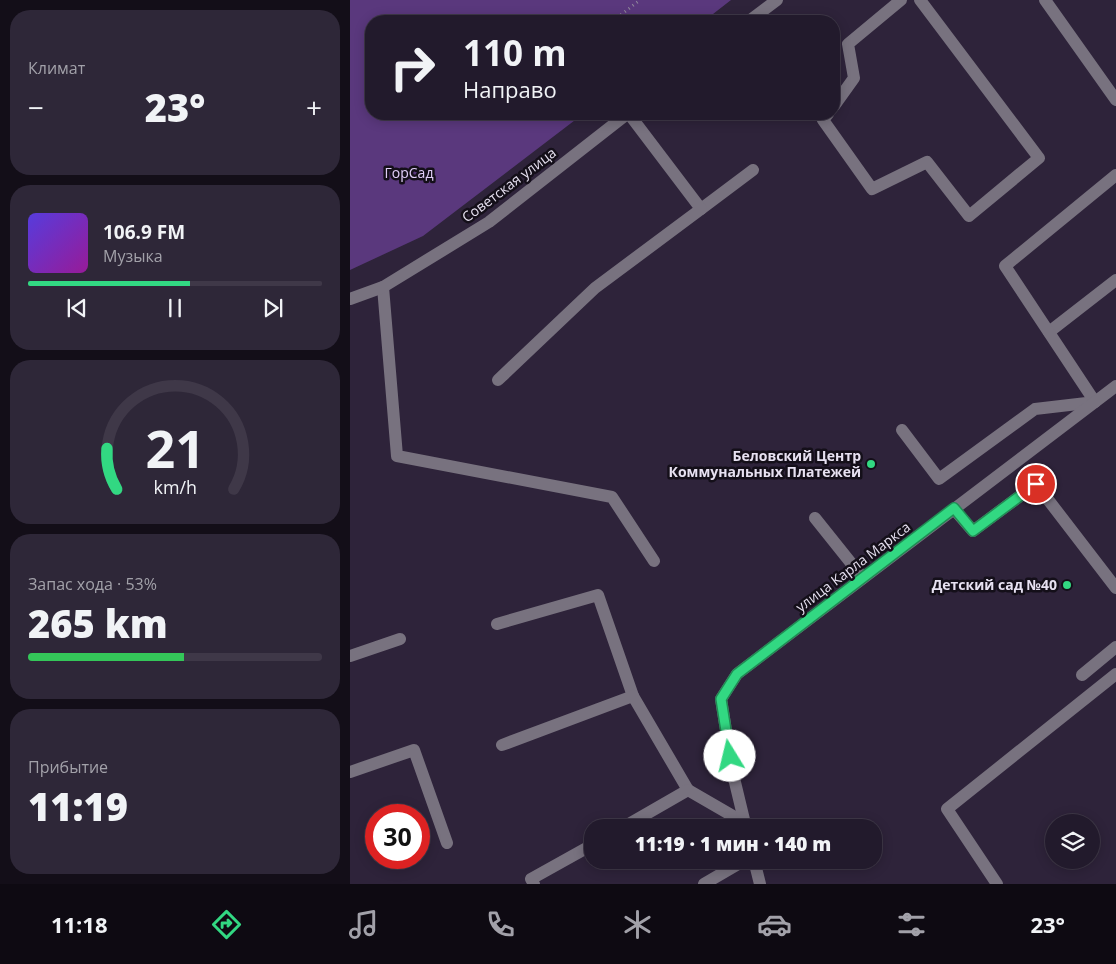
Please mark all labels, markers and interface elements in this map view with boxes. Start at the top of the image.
text: 110 m [463,29,567,76]
icon: right [380,35,445,100]
text: Климат [28,57,85,79]
text: Направо [463,74,557,104]
text: 23° [145,81,205,133]
text: − [28,88,44,126]
text: + [306,88,322,126]
street label: Советская улица [458,143,560,226]
park label: ГорСад [385,163,433,182]
text: 106.9 FM [103,219,185,245]
text: Музыка [103,245,163,267]
icon: previous [63,294,91,322]
icon: pause [161,294,189,322]
icon: next [259,294,287,322]
text: 21 [145,412,205,483]
place label: Беловский Центр Коммунальных Платежей [669,446,861,481]
marker: Беловский Центр Коммунальных Платежей [865,458,877,470]
pin [1015,463,1057,505]
icon: arrive [1022,470,1050,498]
text: km/h [153,475,197,499]
street label: улица Карла Маркса [791,517,914,616]
text: Запас хода · 53% [28,573,157,595]
place label: Детский сад №40 [932,575,1057,594]
marker: Детский сад №40 [1061,579,1073,591]
text: 265 km [28,597,168,649]
position arrow [703,729,755,781]
text: Прибытие [28,756,108,778]
text: 11:19 [28,780,128,832]
speed limit sign: 30 [365,804,430,869]
map controls [1045,814,1100,869]
button: layers [1045,814,1100,869]
text: 11:19 · 1 мин · 140 m [635,831,831,857]
icon: directions [209,907,244,942]
icon: music [346,907,381,942]
icon: phone [483,907,518,942]
icon: climate [620,907,655,942]
icon: car [757,907,792,942]
icon: filters [894,907,929,942]
text: 11:18 [51,909,108,939]
text: 23° [1030,909,1065,939]

